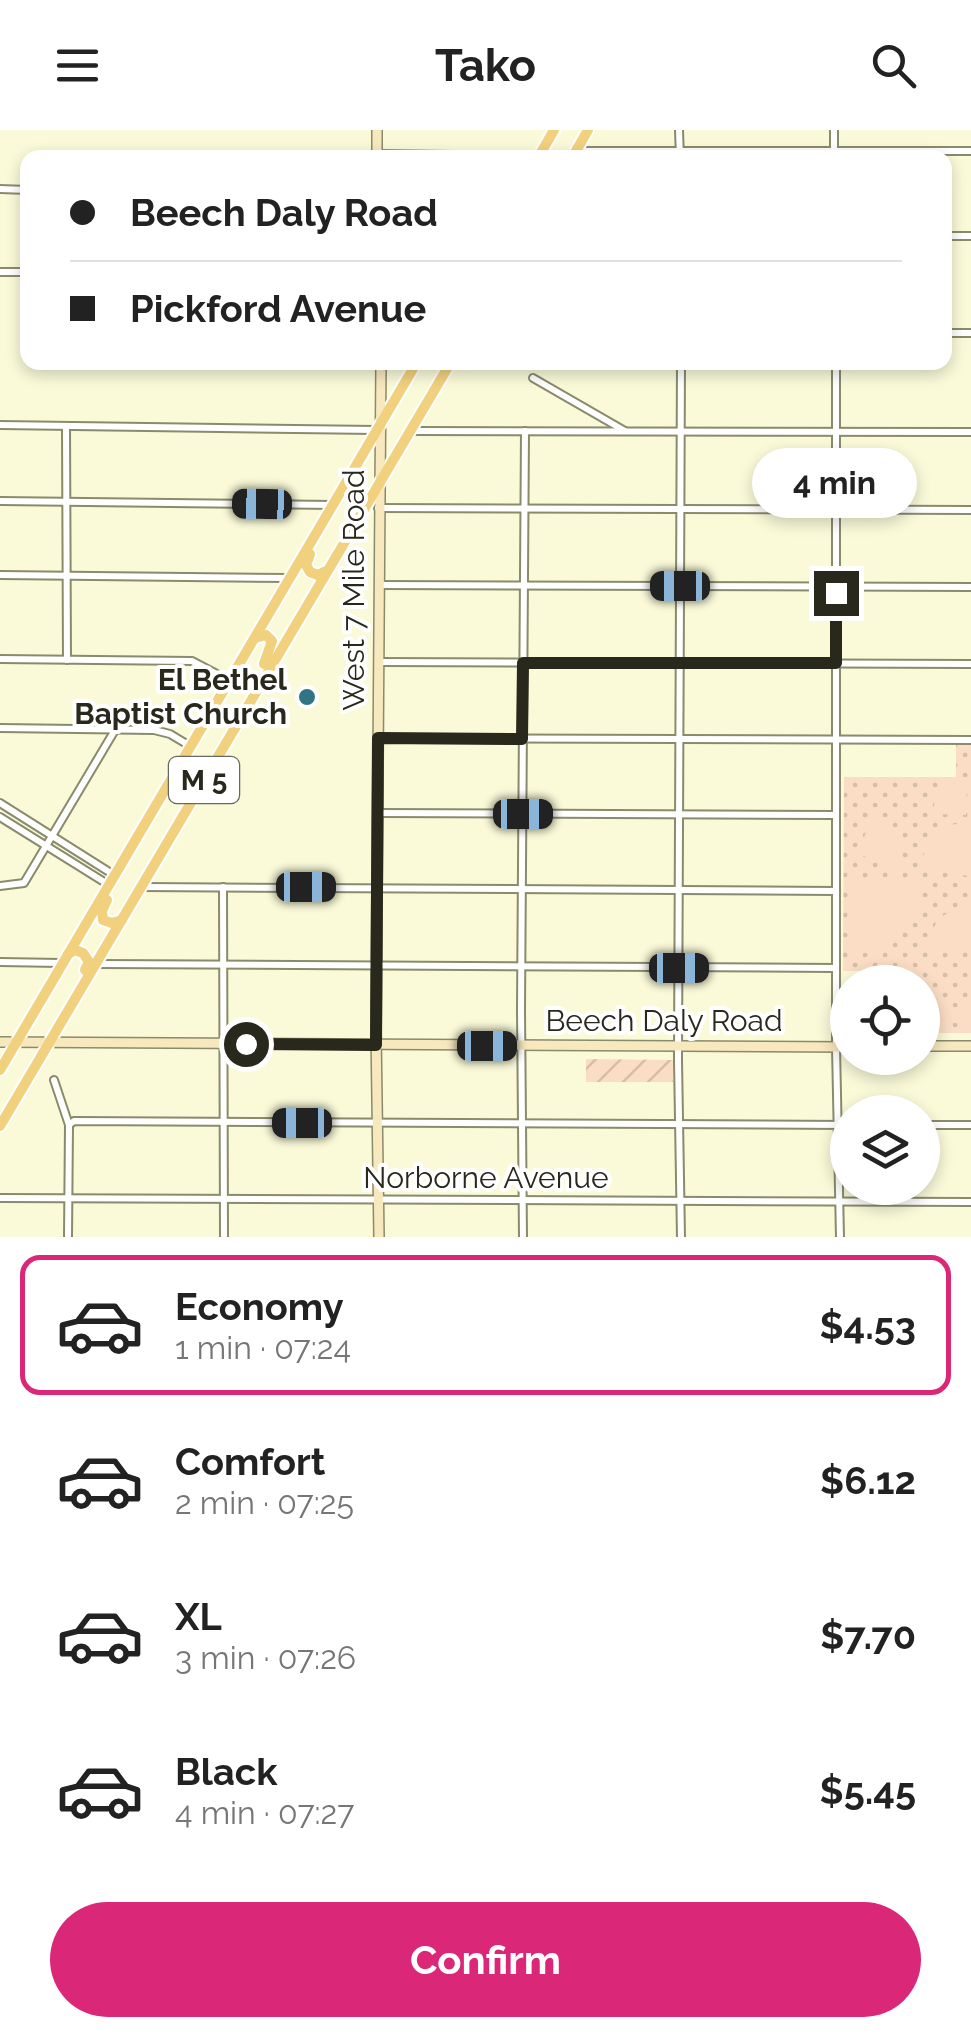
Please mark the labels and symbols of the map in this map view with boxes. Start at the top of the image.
callout: 4 min [754,448,918,518]
street label: West 7 Mile Road [336,469,371,711]
car [232,488,292,520]
car [650,571,710,601]
route end [814,571,859,616]
place label: El Bethel Baptist Church [74,662,287,731]
marker: El Bethel Baptist Church [296,686,318,708]
road number: M 5 [169,757,239,803]
car [493,799,553,829]
car [276,872,336,902]
car [649,953,709,983]
street label: Beech Daly Road [545,1003,783,1038]
route start [224,1022,269,1067]
car [457,1031,517,1061]
car [272,1108,332,1138]
street label: Norborne Avenue [363,1160,609,1195]

